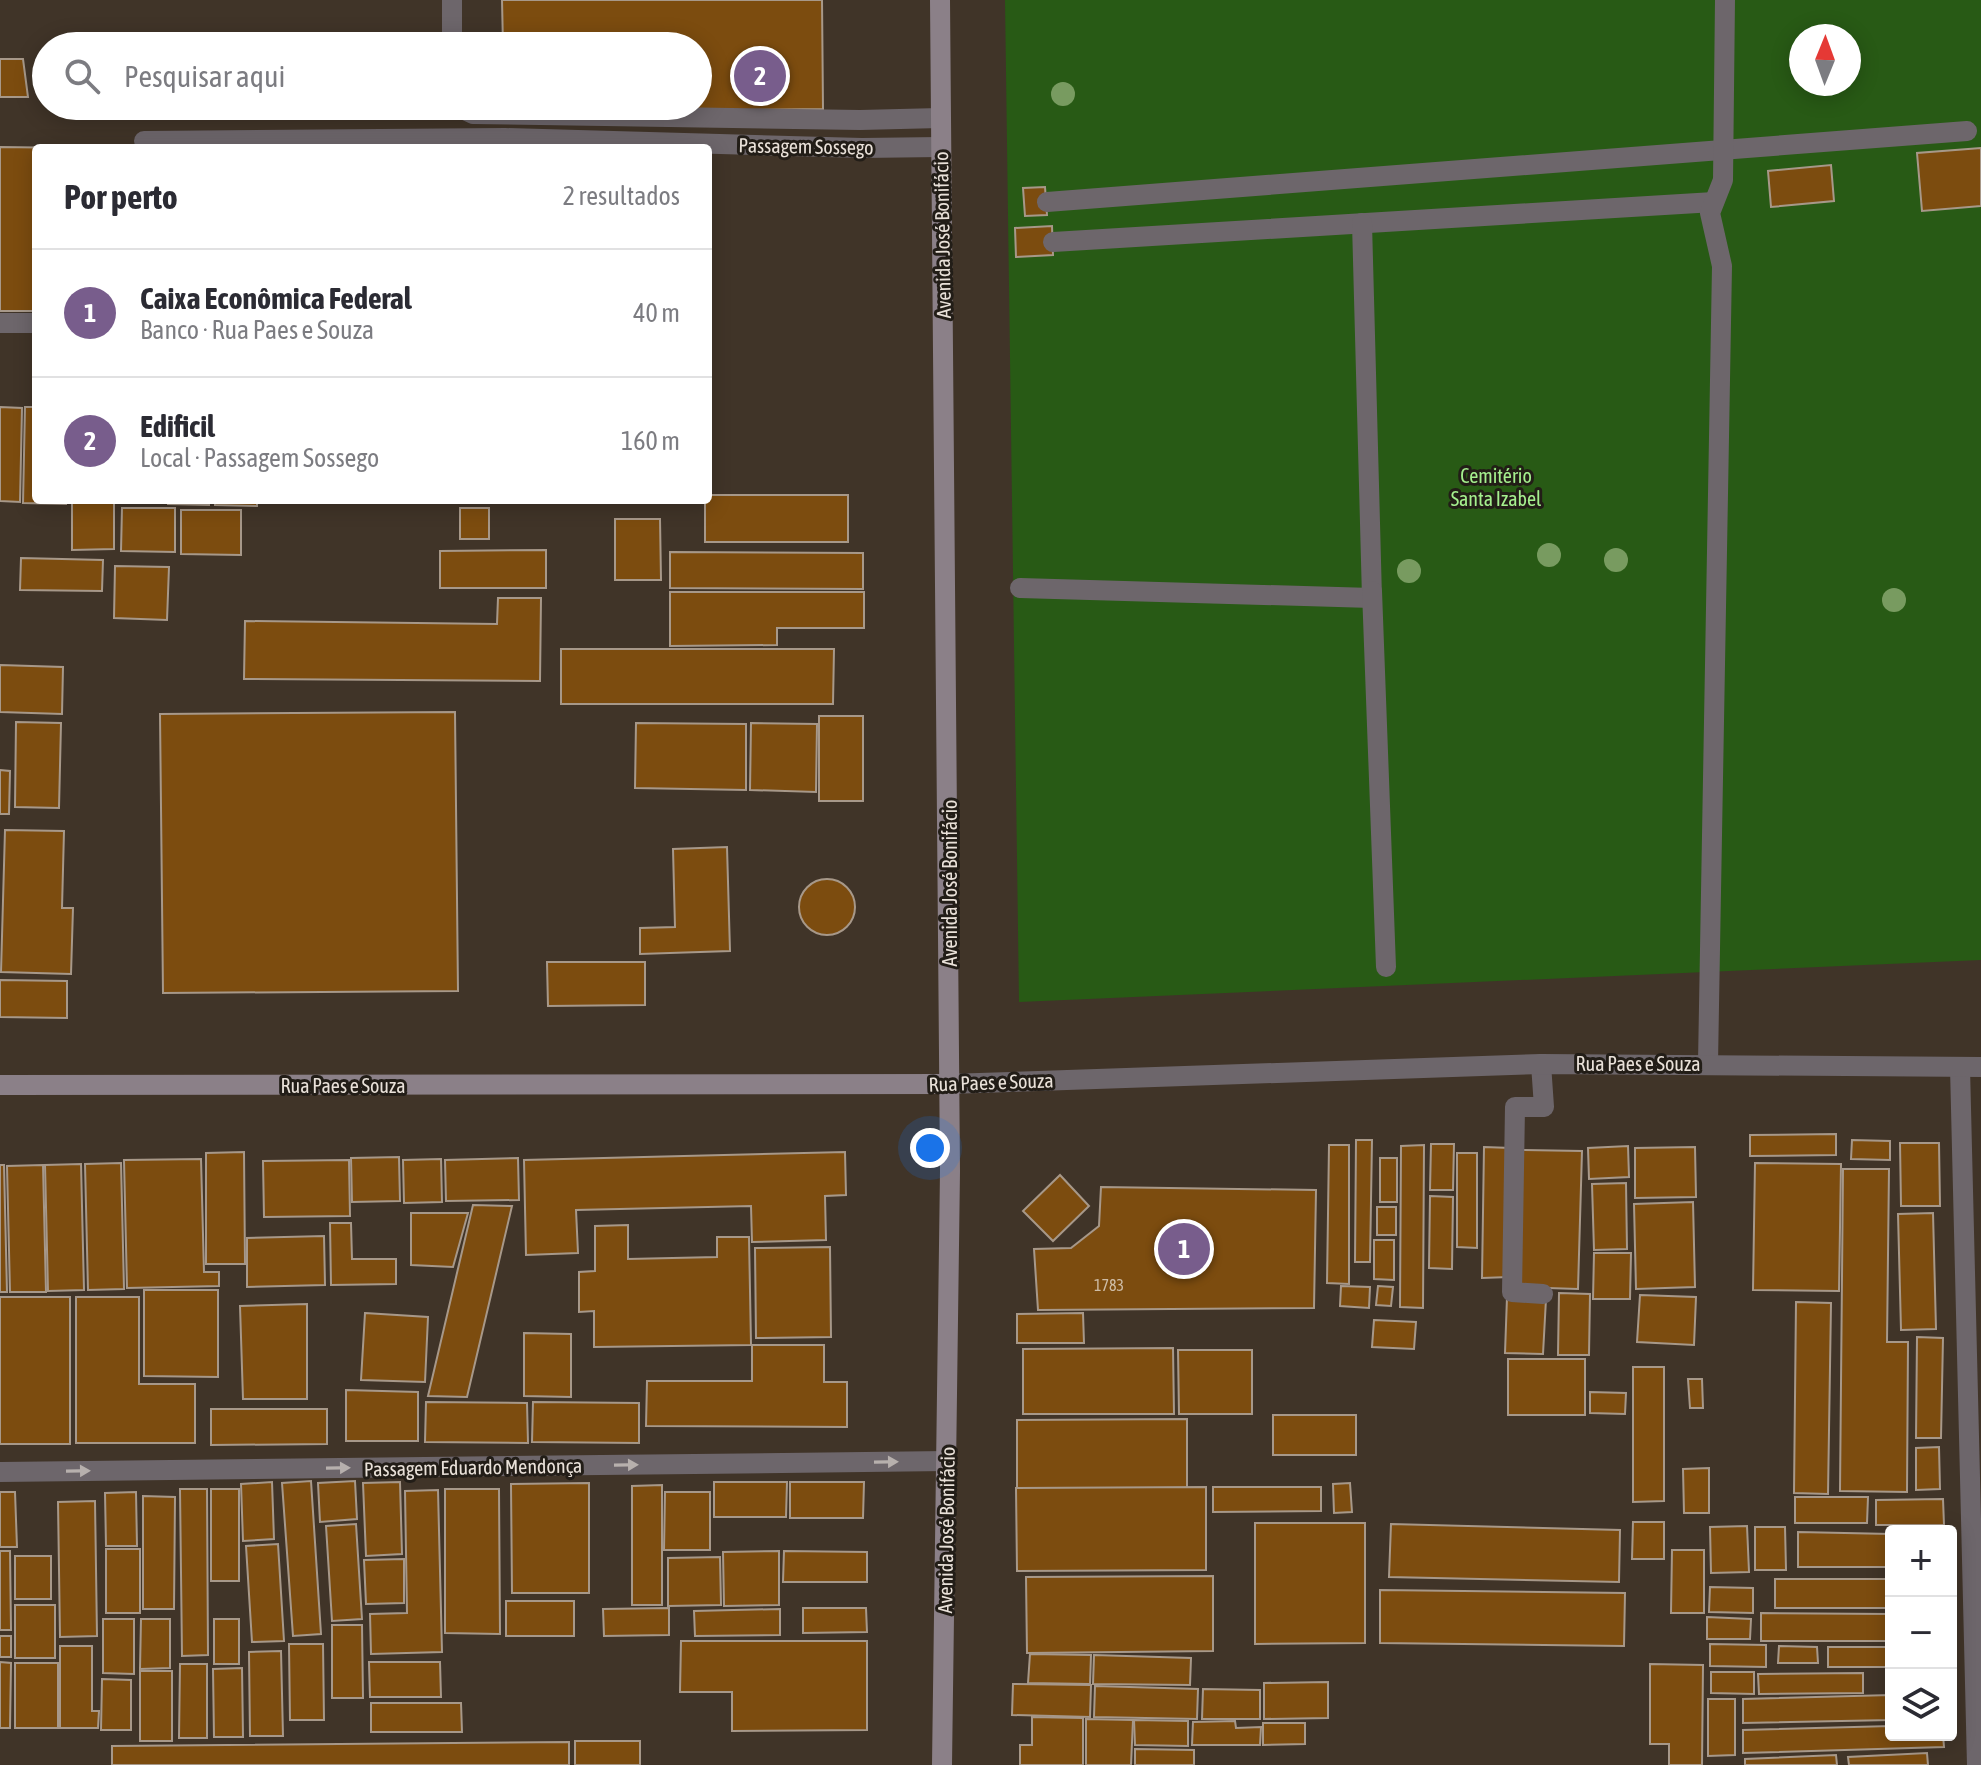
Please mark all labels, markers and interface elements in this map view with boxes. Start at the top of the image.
north arrow [1789,24,1861,96]
search box [32,32,712,120]
pin: 2 [734,46,786,106]
icon: search [60,54,104,98]
text: Pesquisar aqui [124,59,285,93]
street label: Passagem Sossego [738,133,874,159]
street label: Avenida José Bonifácio [929,151,955,319]
text: Por perto [64,177,178,216]
text: 2 resultados [563,181,680,211]
text: Caixa Econômica Federal [140,281,412,315]
text: 1 [84,298,96,328]
text: 40 m [633,298,680,328]
text: Banco · Rua Paes e Souza [140,315,374,345]
text: Edificil [140,409,215,443]
text: 2 [84,426,96,456]
text: 160 m [621,426,680,456]
text: Local · Passagem Sossego [140,443,379,473]
park label: Cemitério Santa Izabel [1451,464,1542,510]
street label: Avenida José Bonifácio [938,800,961,966]
street label: Rua Paes e Souza [1575,1052,1701,1075]
street label: Rua Paes e Souza [928,1068,1054,1096]
street label: Rua Paes e Souza [280,1074,406,1097]
your location [910,1128,950,1168]
pin: 1 [1158,1219,1210,1279]
house number: 1783 [1094,1276,1124,1294]
street label: Avenida José Bonifácio [933,1446,959,1614]
street label: Passagem Eduardo Mendonça [364,1454,582,1480]
one-way arrow [874,1456,899,1468]
one-way arrow [614,1459,639,1471]
one-way arrow [326,1462,351,1474]
one-way arrow [66,1465,91,1477]
map controls [1885,1525,1957,1741]
button: + [1885,1525,1957,1597]
button: − [1885,1597,1957,1669]
button: layers [1885,1669,1957,1741]

